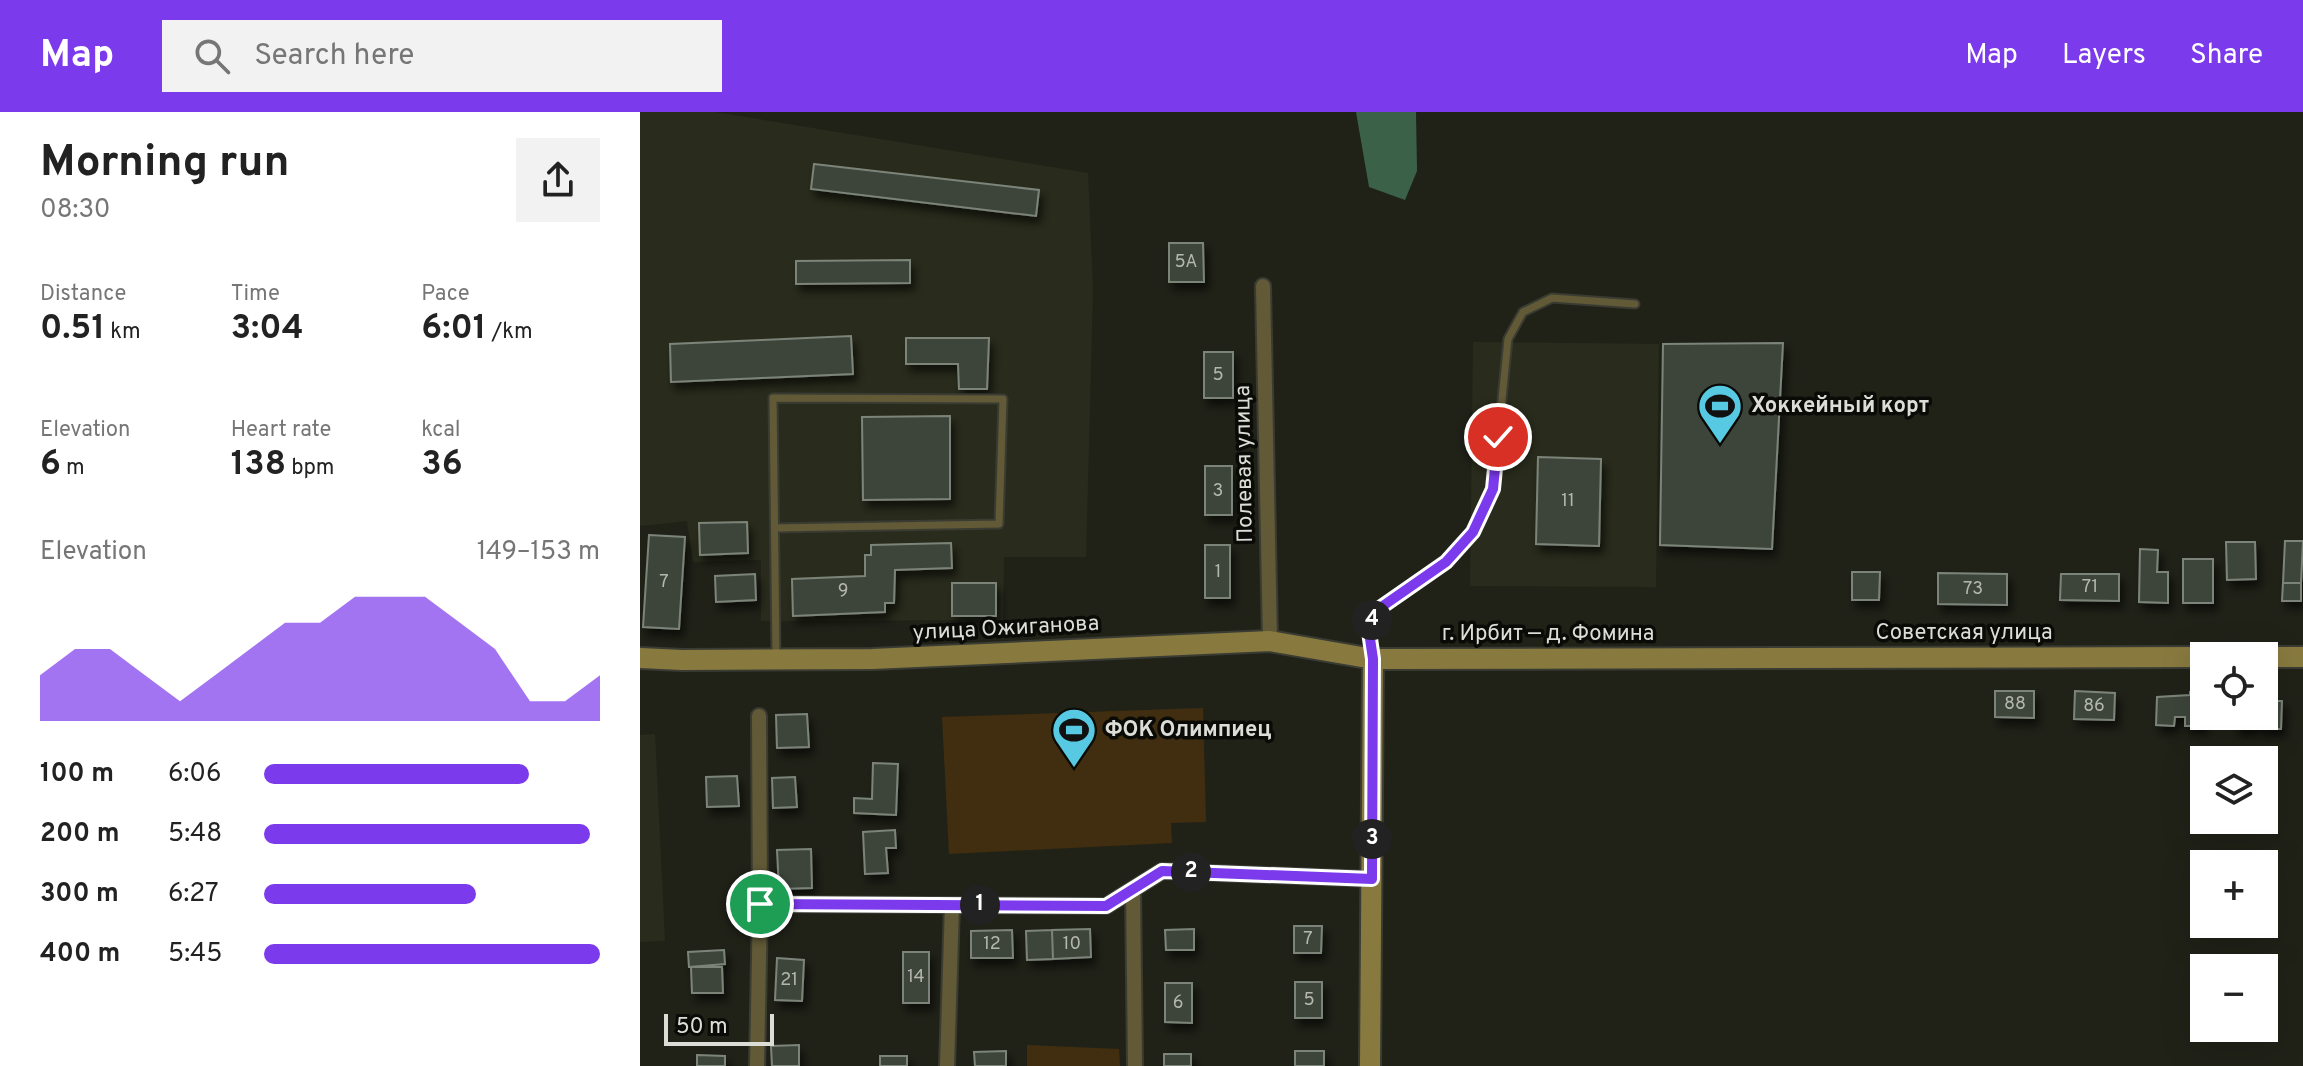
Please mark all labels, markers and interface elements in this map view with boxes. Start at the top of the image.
search box [162,20,722,92]
text: Map [40,32,114,81]
icon: search [190,34,234,78]
text: Search here [254,38,414,75]
text: Map [1965,38,2018,74]
text: Layers [2062,38,2146,74]
text: Share [2190,38,2263,74]
text: Morning run [40,136,290,192]
button: share [516,138,600,222]
text: 08:30 [40,194,111,227]
house number: 5А [1174,251,1198,274]
text: Distance [40,281,126,308]
text: Time [231,281,280,308]
text: Pace [421,281,470,308]
text: 0.51 [40,308,105,351]
text: 3:04 [231,308,304,351]
text: 6:01 [421,308,486,351]
text: km [105,319,141,346]
text: /km [486,319,533,346]
house number: 5 [1212,364,1224,387]
sports icon: Хоккейный корт [1696,382,1744,445]
street label: Полевая улица [1230,385,1260,543]
place label: Хоккейный корт [1751,393,1929,420]
pin [1464,403,1532,471]
icon: check [1476,415,1520,459]
text: Elevation [40,417,130,444]
text: Heart rate [231,417,331,444]
text: kcal [421,417,460,444]
text: 6 [40,444,61,487]
text: 138 [231,444,286,487]
text: 36 [421,444,463,487]
text: m [61,455,85,482]
text: bpm [286,455,334,482]
house number: 3 [1213,480,1223,503]
house number: 11 [1561,490,1575,513]
text: Elevation [40,536,147,569]
text: 149–153 m [477,536,600,569]
house number: 1 [1215,561,1221,584]
house number: 7 [659,571,669,594]
house number: 71 [2082,576,2098,599]
house number: 73 [1963,578,1983,601]
house number: 9 [838,580,848,603]
pin: 4 [1352,600,1392,640]
text: 4 [1365,606,1379,633]
street label: улица Ожиганова [912,611,1100,647]
street label: Советская улица [1875,620,2053,647]
street label: г. Ирбит — д. Фомина [1442,621,1654,648]
map controls [2190,642,2278,1042]
button: locate [2190,642,2278,730]
house number: 88 [2004,693,2026,716]
house number: 86 [2083,695,2105,718]
sports icon: ФОК Олимпиец [1050,706,1098,769]
place label: ФОК Олимпиец [1105,717,1272,744]
button: layers [2190,746,2278,834]
text: 100 m [40,758,114,791]
text: 6:06 [168,758,222,791]
text: 200 m [40,818,119,851]
text: 5:48 [168,818,222,851]
pin: 3 [1352,819,1392,859]
text: 3 [1365,825,1379,852]
button: + [2190,850,2278,938]
pin: 2 [1171,852,1211,892]
text: 2 [1184,858,1198,885]
pin [726,870,794,938]
text: 300 m [40,878,119,911]
text: 6:27 [168,878,219,911]
icon: arrive [738,882,782,926]
pin: 1 [960,885,1000,925]
text: 1 [976,891,984,918]
house number: 7 [1303,928,1313,951]
house number: 12 [983,933,1001,956]
house number: 10 [1063,933,1081,956]
text: 400 m [40,938,120,971]
text: 5:45 [168,938,222,971]
button: − [2190,954,2278,1042]
house number: 14 [907,966,925,989]
house number: 21 [780,969,798,992]
house number: 5 [1303,989,1315,1012]
house number: 6 [1173,992,1183,1015]
scale bar [664,1010,774,1046]
text: 50 m [676,1014,728,1041]

